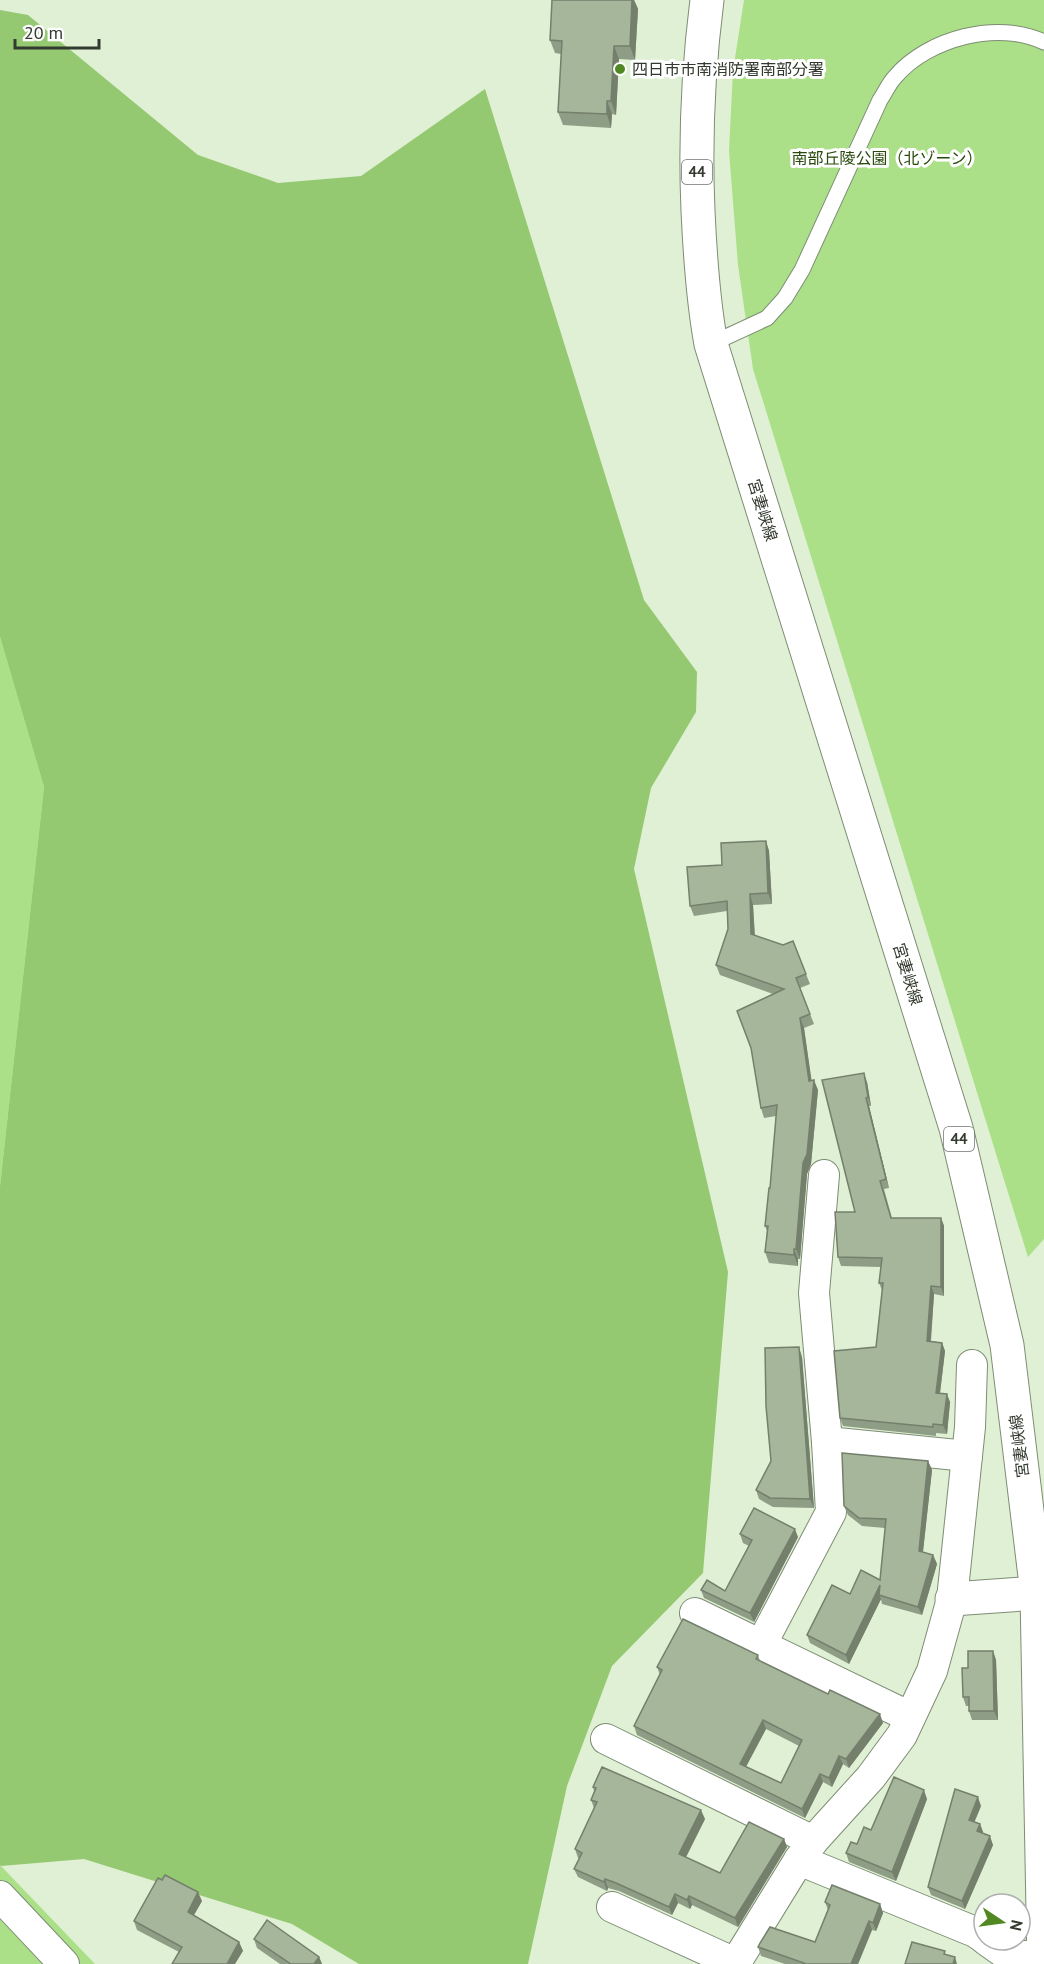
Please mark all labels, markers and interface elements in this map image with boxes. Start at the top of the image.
scale bar [15,12,99,50]
text: 20 m [24,21,63,44]
place label: 四日市市南消防署南部分署 [632,59,824,79]
marker: 四日市市南消防署南部分署 [613,62,627,76]
park label: 南部丘陵公園（北ゾーン） [791,148,983,168]
road number: 44 [682,160,712,184]
street label: 宮妻峡線 [744,476,782,544]
street label: 宮妻峡線 [889,940,927,1008]
road number: 44 [944,1127,974,1151]
street label: 宮妻峡線 [1005,1413,1033,1479]
north arrow [972,1892,1032,1952]
text: N [1006,1918,1028,1933]

